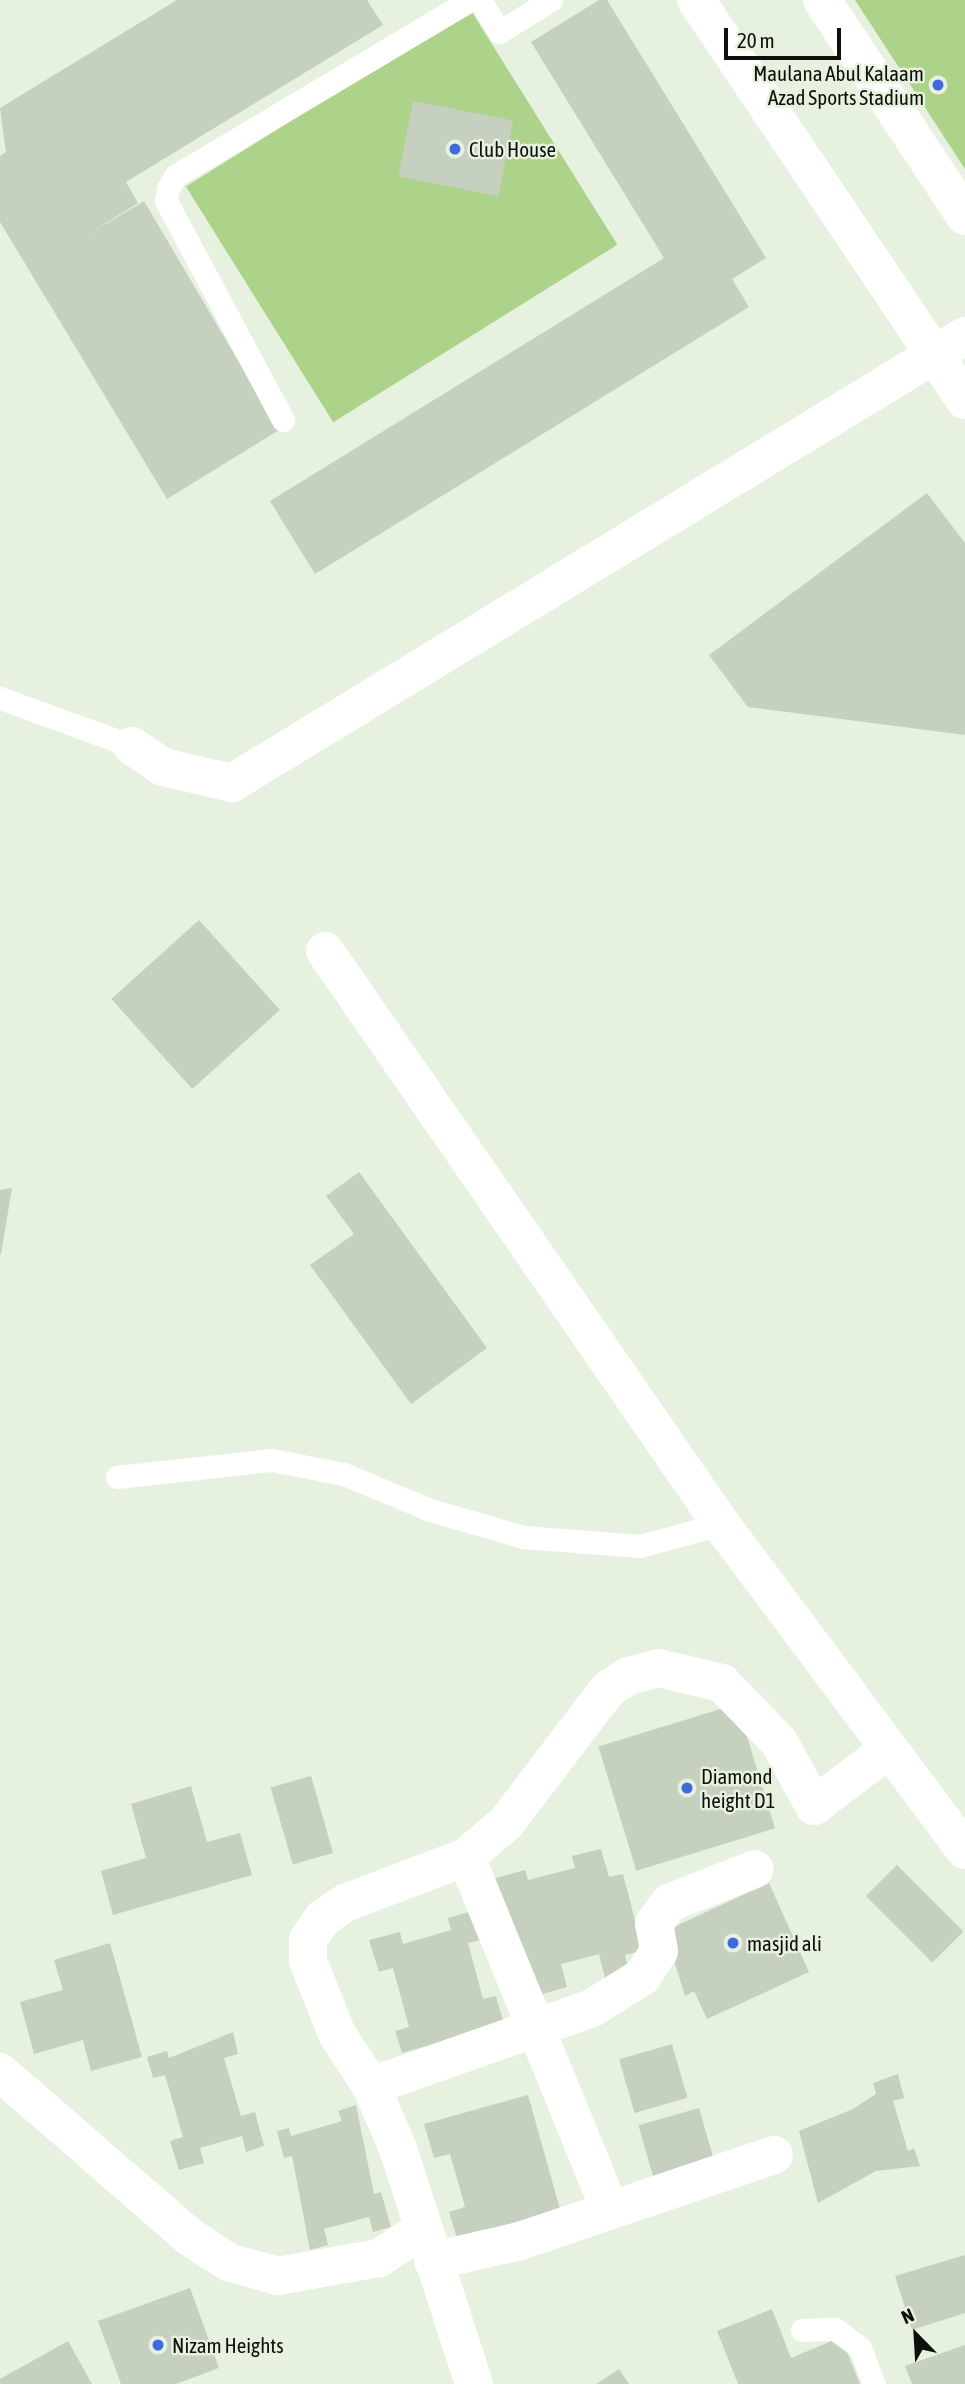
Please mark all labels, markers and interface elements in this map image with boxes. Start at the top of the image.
scale bar [727,14,844,58]
text: 20 m [737,28,775,52]
place label: Maulana Abul Kalaam Azad Sports Stadium [753,60,924,110]
marker: Maulana Abul Kalaam Azad Sports Stadium [930,77,946,93]
place label: Club House [469,136,556,162]
marker: Club House [447,141,463,157]
place label: Diamond height D1 [701,1763,775,1813]
marker: Diamond height D1 [679,1780,695,1796]
place label: masjid ali [747,1930,822,1956]
marker: masjid ali [725,1935,741,1951]
north arrow [881,2300,951,2370]
text: N [898,2303,917,2328]
place label: Nizam Heights [172,2332,284,2358]
marker: Nizam Heights [150,2337,166,2353]

